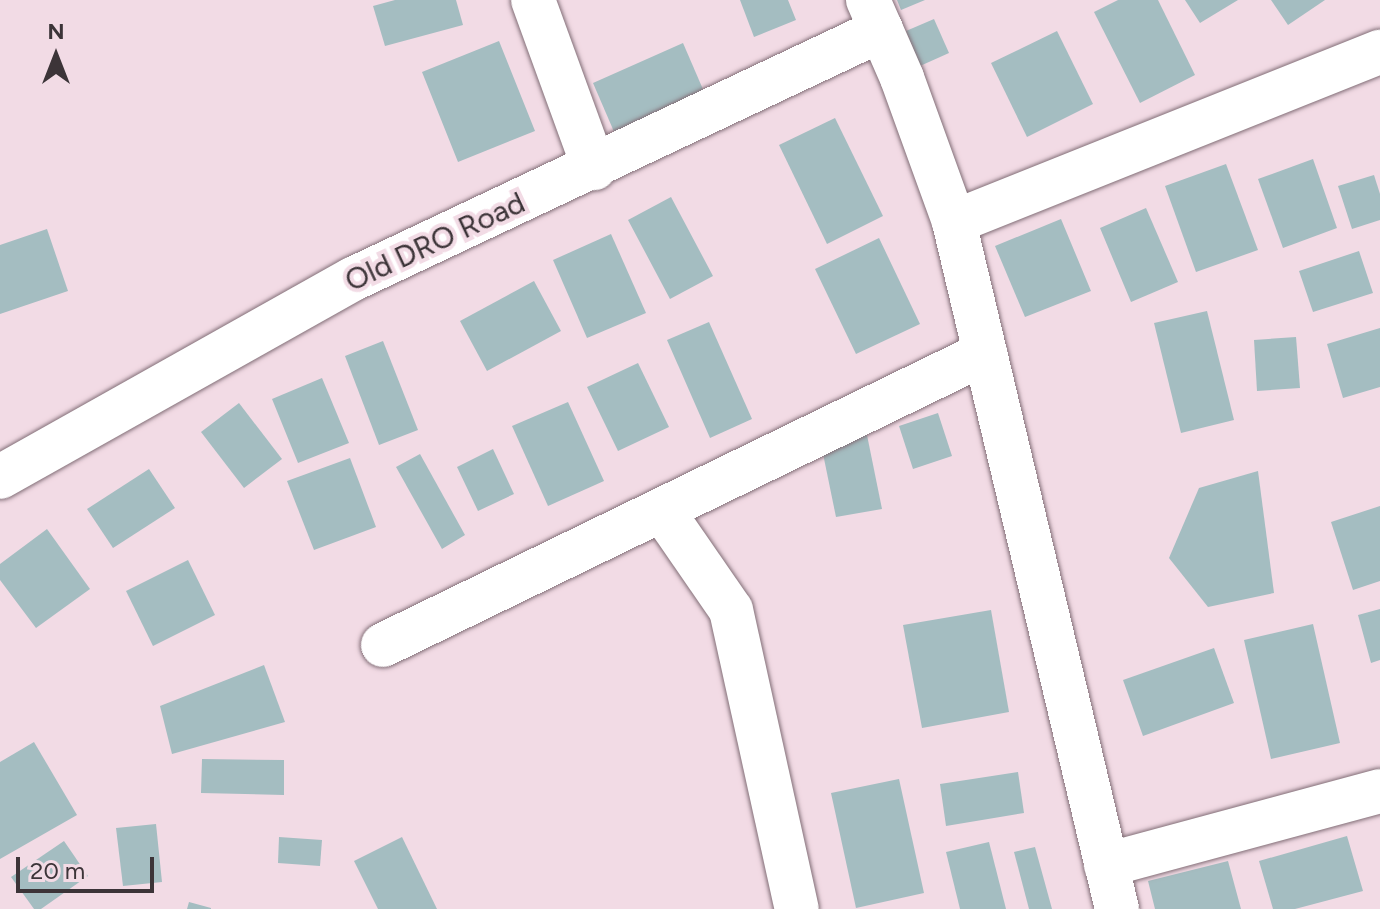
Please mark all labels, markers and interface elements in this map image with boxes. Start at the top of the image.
north arrow [16,16,96,96]
text: N [47,18,65,45]
street label: Old DRO Road [339,185,531,299]
scale bar [20,841,158,891]
text: 20 m [30,856,85,885]

